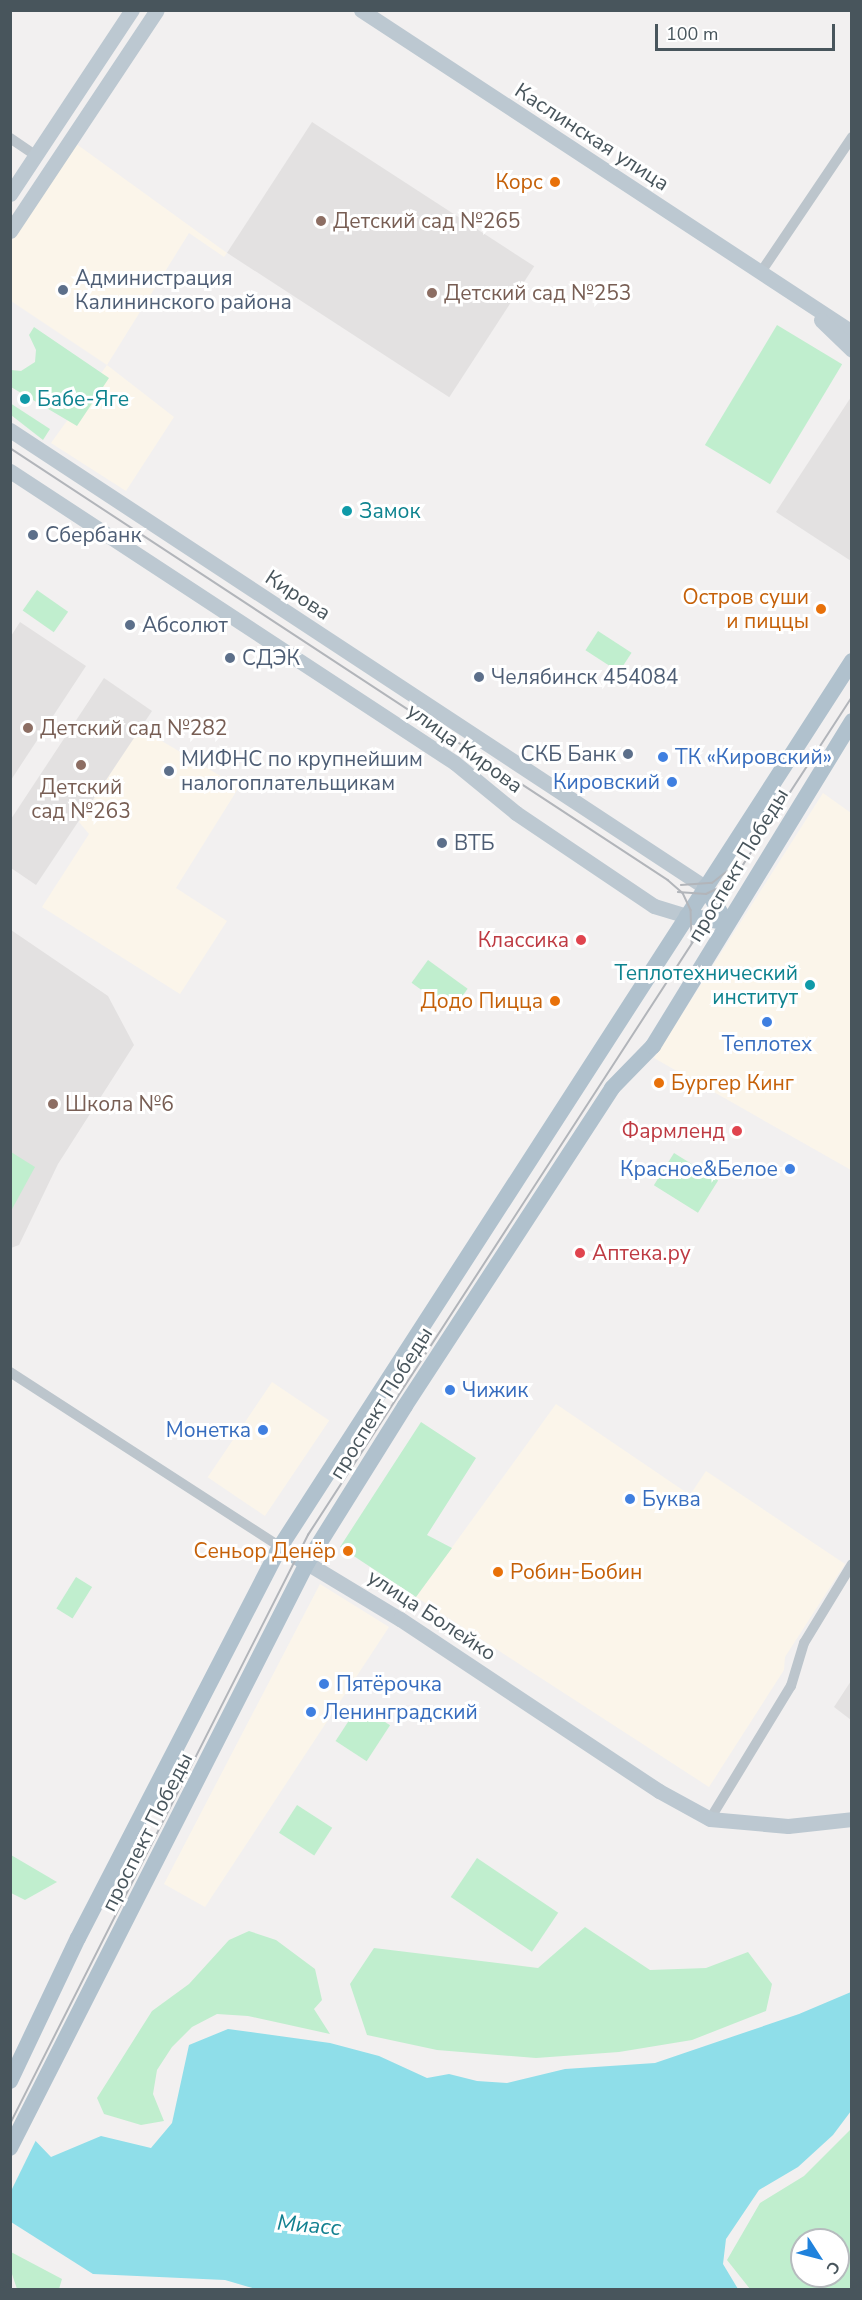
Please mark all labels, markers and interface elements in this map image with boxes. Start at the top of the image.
scale bar [658,12,838,50]
text: 100 m [666,22,718,46]
street label: Каслинская улица [510,78,674,196]
place label: Корс [495,169,543,195]
marker: Корс [548,175,562,189]
place label: Детский сад №265 [333,208,520,234]
marker: Детский сад №265 [314,214,328,228]
place label: Администрация Калининского района [75,265,292,315]
place label: Детский сад №253 [444,280,631,306]
marker: Администрация Калининского района [56,283,70,297]
marker: Детский сад №253 [425,286,439,300]
place label: Бабе-Яге [37,386,129,412]
marker: Бабе-Яге [18,392,32,406]
place label: Замок [359,498,421,524]
marker: Замок [340,504,354,518]
place label: Сбербанк [45,522,141,548]
marker: Сбербанк [26,528,40,542]
street label: Кирова [261,565,335,625]
place label: Остров суши и пиццы [682,584,809,634]
marker: Остров суши и пиццы [814,602,828,616]
place label: Абсолют [142,612,228,638]
marker: Абсолют [123,618,137,632]
place label: СДЭК [242,645,300,671]
marker: СДЭК [223,651,237,665]
place label: Челябинск 454084 [491,664,678,690]
marker: Челябинск 454084 [472,670,486,684]
street label: улица Кирова [402,698,528,798]
place label: Детский сад №282 [40,715,227,741]
marker: Детский сад №282 [21,721,35,735]
place label: СКБ Банк [521,741,616,767]
place label: ТК «Кировский» [675,744,832,770]
place label: МИФНС по крупнейшим налогоплательщикам [181,746,423,796]
marker: СКБ Банк [621,747,635,761]
marker: ТК «Кировский» [656,750,670,764]
marker: Детский сад №263 [74,758,88,772]
marker: МИФНС по крупнейшим налогоплательщикам [162,764,176,778]
place label: Кировский [553,769,660,795]
place label: Детский сад №263 [31,774,131,824]
marker: Кировский [665,775,679,789]
street label: проспект Победы [682,784,794,946]
place label: ВТБ [454,830,494,856]
marker: ВТБ [435,836,449,850]
place label: Классика [478,927,569,953]
marker: Классика [574,933,588,947]
place label: Теплотехнический институт [615,960,798,1010]
marker: Теплотехнический институт [803,978,817,992]
place label: Додо Пицца [420,988,543,1014]
marker: Додо Пицца [548,994,562,1008]
marker: Теплотех [760,1015,774,1029]
place label: Теплотех [722,1031,812,1057]
place label: Бургер Кинг [671,1070,794,1096]
marker: Бургер Кинг [652,1076,666,1090]
place label: Школа №6 [65,1091,174,1117]
marker: Школа №6 [46,1097,60,1111]
place label: Фармленд [621,1118,725,1144]
marker: Фармленд [730,1124,744,1138]
place label: Красное&Белое [620,1156,778,1182]
marker: Красное&Белое [783,1162,797,1176]
place label: Аптека.ру [592,1240,691,1266]
marker: Аптека.ру [573,1246,587,1260]
street label: проспект Победы [324,1322,438,1484]
place label: Чижик [462,1377,528,1403]
marker: Чижик [443,1383,457,1397]
place label: Монетка [166,1417,251,1443]
marker: Монетка [256,1423,270,1437]
place label: Буква [642,1486,701,1512]
marker: Буква [623,1492,637,1506]
place label: Сеньор Денёр [193,1538,336,1564]
marker: Сеньор Денёр [341,1544,355,1558]
place label: Робин-Бобин [510,1559,642,1585]
street label: улица Болейко [363,1564,501,1666]
marker: Робин-Бобин [491,1565,505,1579]
place label: Пятёрочка [336,1671,442,1697]
marker: Пятёрочка [317,1677,331,1691]
place label: Ленинградский [323,1699,478,1725]
marker: Ленинградский [304,1705,318,1719]
street label: проспект Победы [96,1748,198,1916]
water label: Миасс [276,2210,342,2242]
north arrow [790,2228,850,2288]
text: С [821,2257,845,2278]

